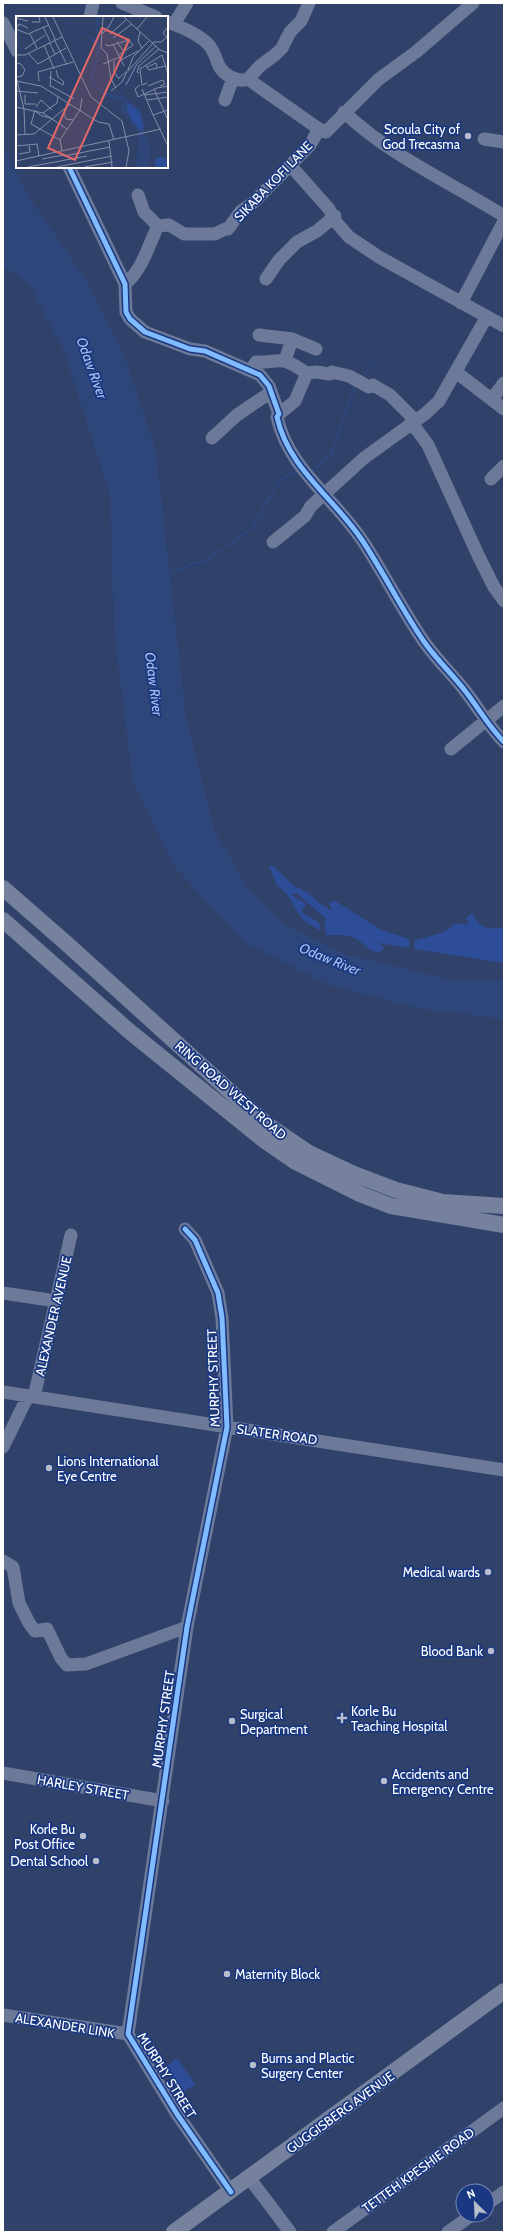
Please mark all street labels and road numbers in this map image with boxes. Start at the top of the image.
street label: SIKABA KOFI LANE [230,137,316,225]
street label: RING ROAD WEST ROAD [172,1037,290,1143]
street label: ALEXANDER AVENUE [31,1255,75,1377]
street label: MURPHY STREET [203,1329,223,1427]
street label: SLATER ROAD [236,1420,318,1448]
street label: MURPHY STREET [148,1669,178,1769]
street label: HARLEY STREET [36,1771,130,1803]
street label: ALEXANDER LINK [14,2009,116,2041]
street label: MURPHY STREET [134,2029,200,2121]
street label: GUGGISBERG AVENUE [283,2068,397,2156]
street label: TETTEH KPESHIE ROAD [359,2124,477,2216]

